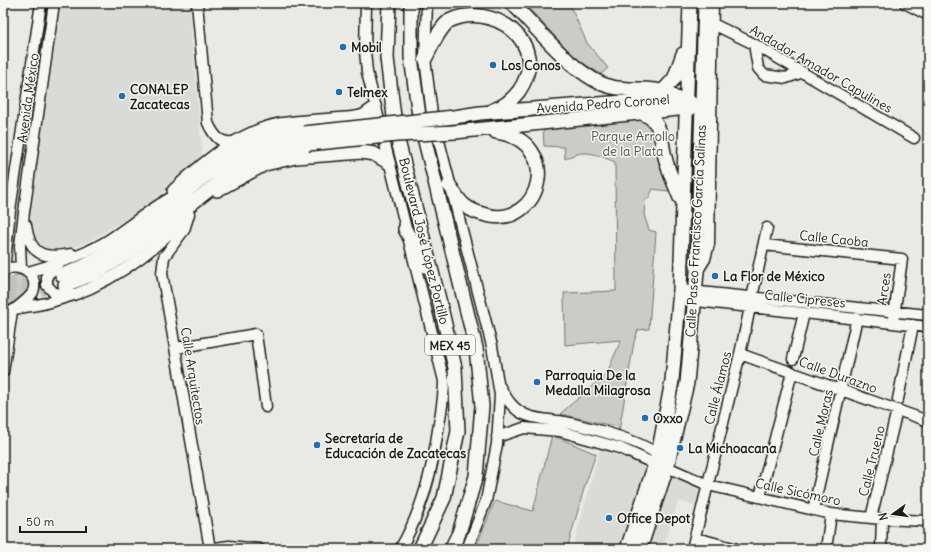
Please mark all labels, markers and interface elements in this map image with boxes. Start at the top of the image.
street label: Andador Amador Capulines [747,21,895,117]
place label: Mobil [351,39,382,56]
marker: Mobil [338,42,348,52]
street label: Avenida México [13,52,43,144]
place label: Los Conos [501,57,561,74]
marker: Los Conos [488,60,498,70]
place label: CONALEP Zacatecas [130,81,190,113]
place label: Telmex [347,84,388,101]
marker: Telmex [334,87,344,97]
marker: CONALEP Zacatecas [117,91,127,101]
street label: Avenida Pedro Coronel [536,91,670,117]
street label: Calle Paseo Francisco García Salinas [682,124,710,338]
park label: Parque Arrollo de la Plata [591,128,675,160]
street label: Boulevard José López Portillo [395,156,453,326]
street label: Calle Caoba [799,227,869,251]
place label: La Flor de México [723,268,825,285]
marker: La Flor de México [710,271,720,281]
street label: Arces [873,271,895,306]
street label: Calle Cipreses [764,286,846,312]
street label: Calle Arquitectos [177,326,209,426]
road number: MEX 45 [425,335,475,355]
street label: Calle Álamos [700,349,735,426]
street label: Calle Durazno [796,353,880,397]
place label: Parroquia De la Medalla Milagrosa [545,367,651,399]
marker: Parroquia De la Medalla Milagrosa [532,377,542,387]
street label: Calle Moras [805,388,837,458]
place label: Oxxo [653,410,683,427]
marker: Oxxo [640,413,650,423]
street label: Calle Trueno [855,424,889,498]
place label: Secretaría de Educación de Zacatecas [325,430,466,462]
marker: Secretaría de Educación de Zacatecas [312,440,322,450]
place label: La Michoacana [688,440,777,457]
marker: La Michoacana [675,443,685,453]
street label: Calle Sicómoro [754,475,842,509]
north arrow [873,494,913,534]
scale bar [20,508,86,534]
place label: Office Depot [617,510,691,527]
text: N [876,511,891,522]
marker: Office Depot [604,513,614,523]
text: 50 m [26,514,55,529]

